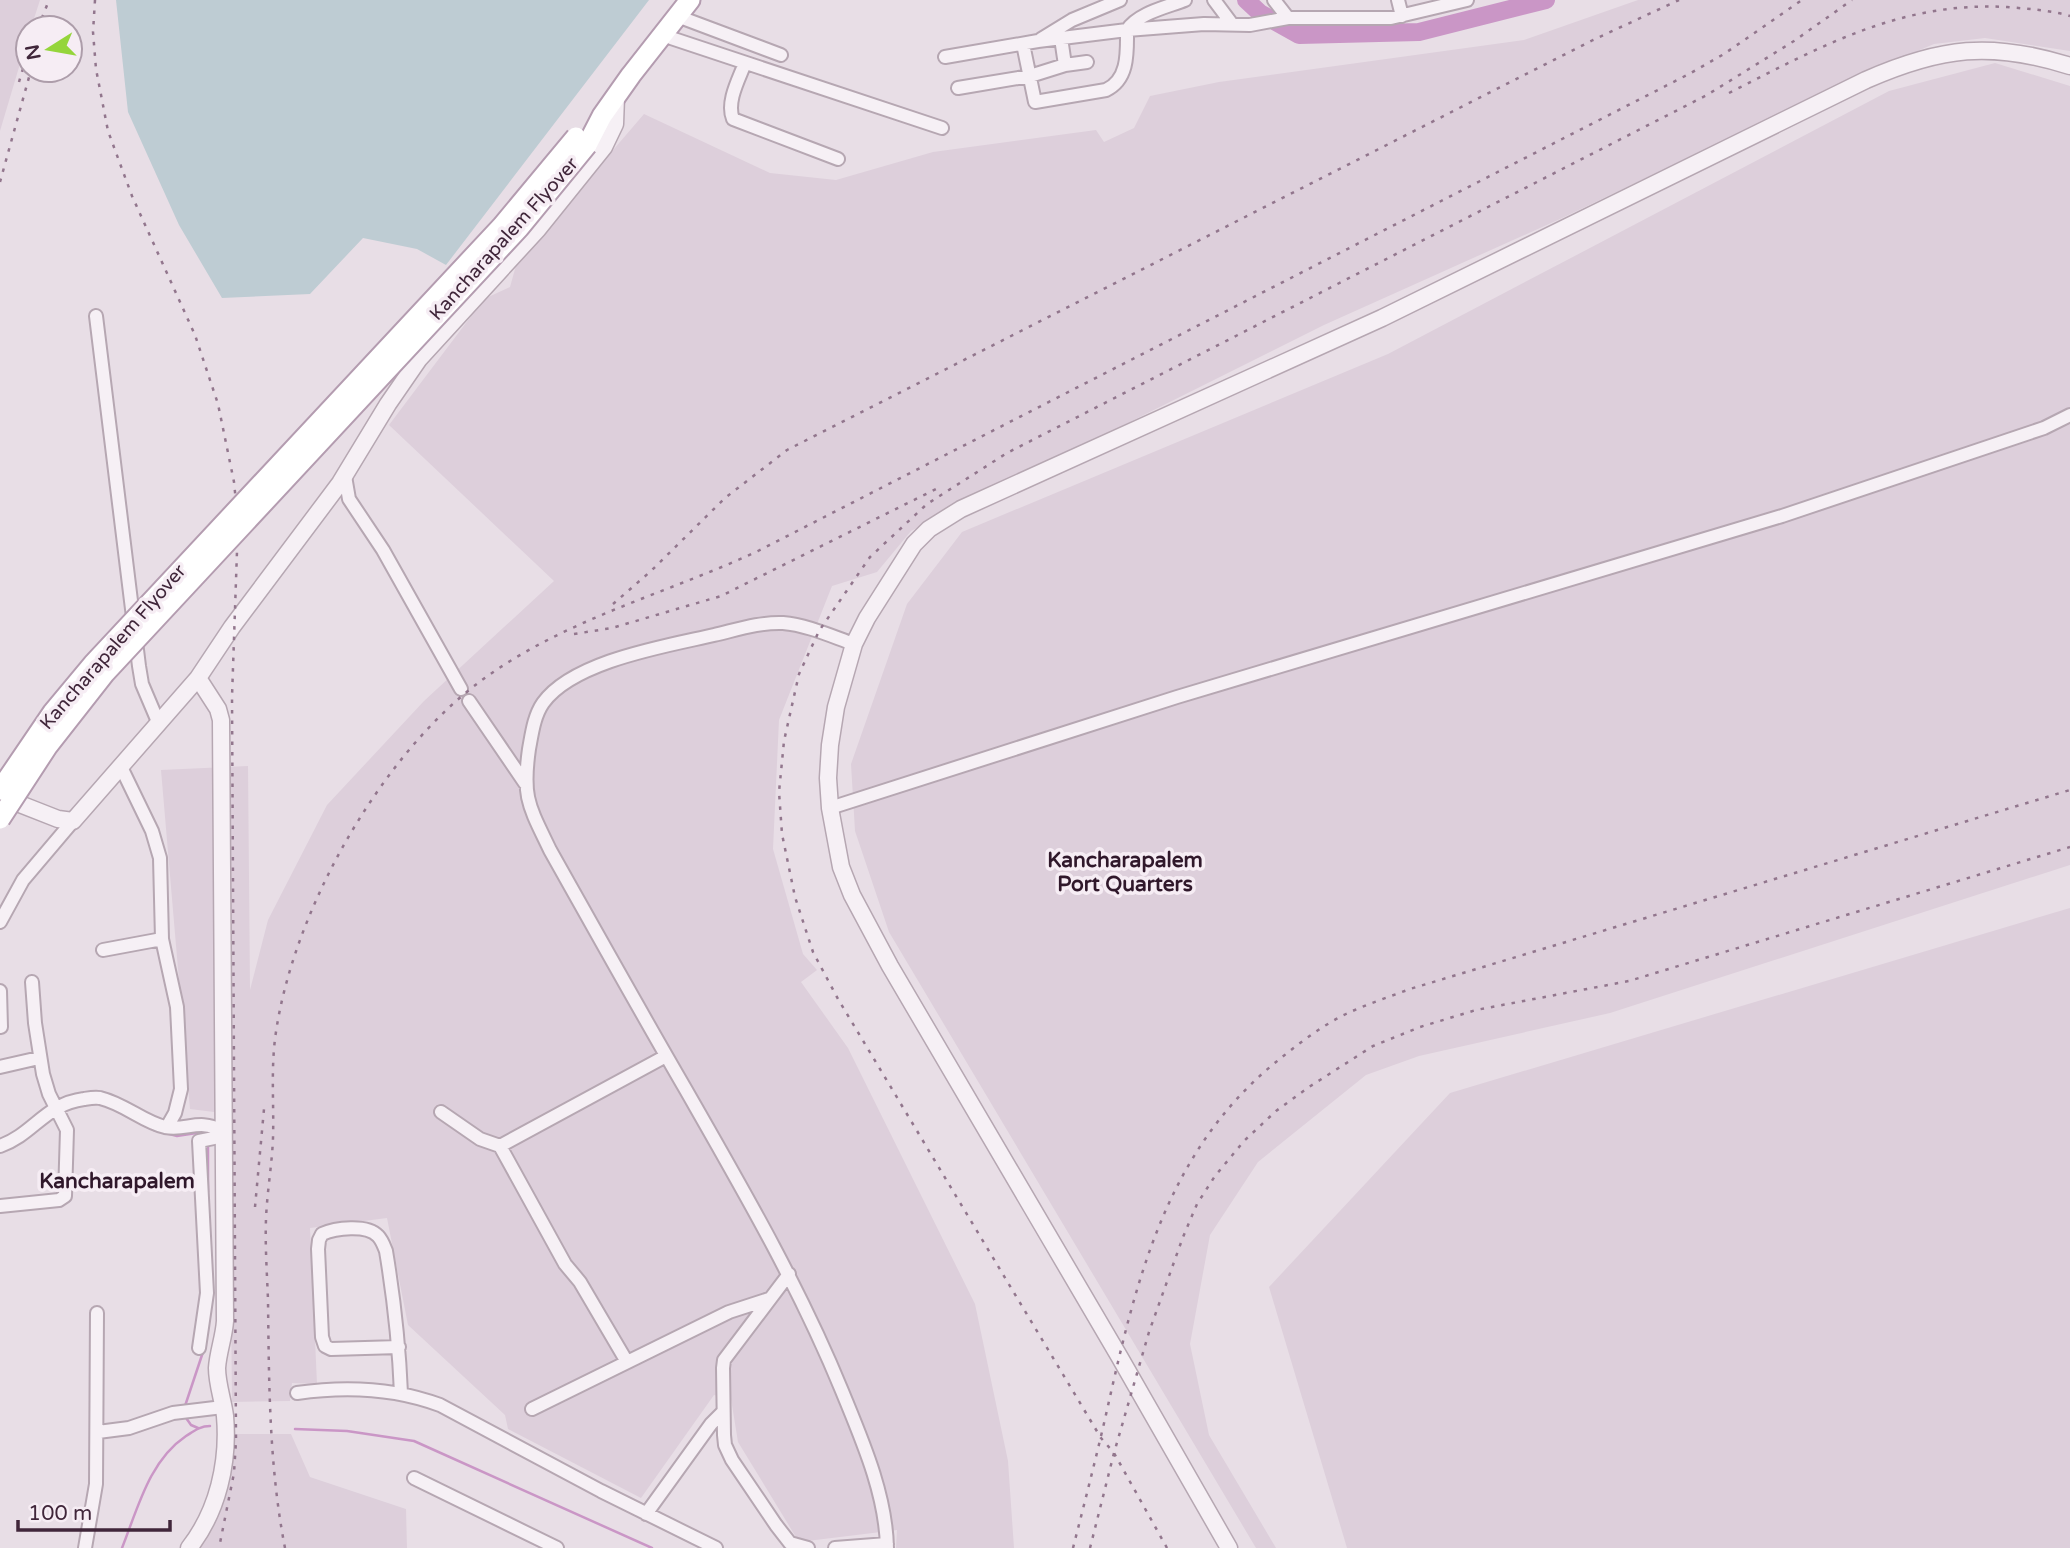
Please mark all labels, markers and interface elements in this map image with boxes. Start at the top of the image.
north arrow [14,14,84,84]
text: N [21,42,46,62]
street label: Kancharapalem Flyover [425,153,583,325]
street label: Kancharapalem Flyover [35,559,191,734]
district label: Kancharapalem Port Quarters [1047,848,1203,897]
district label: Kancharapalem [39,1169,195,1194]
scale bar [18,1488,170,1532]
text: 100 m [28,1501,92,1526]

